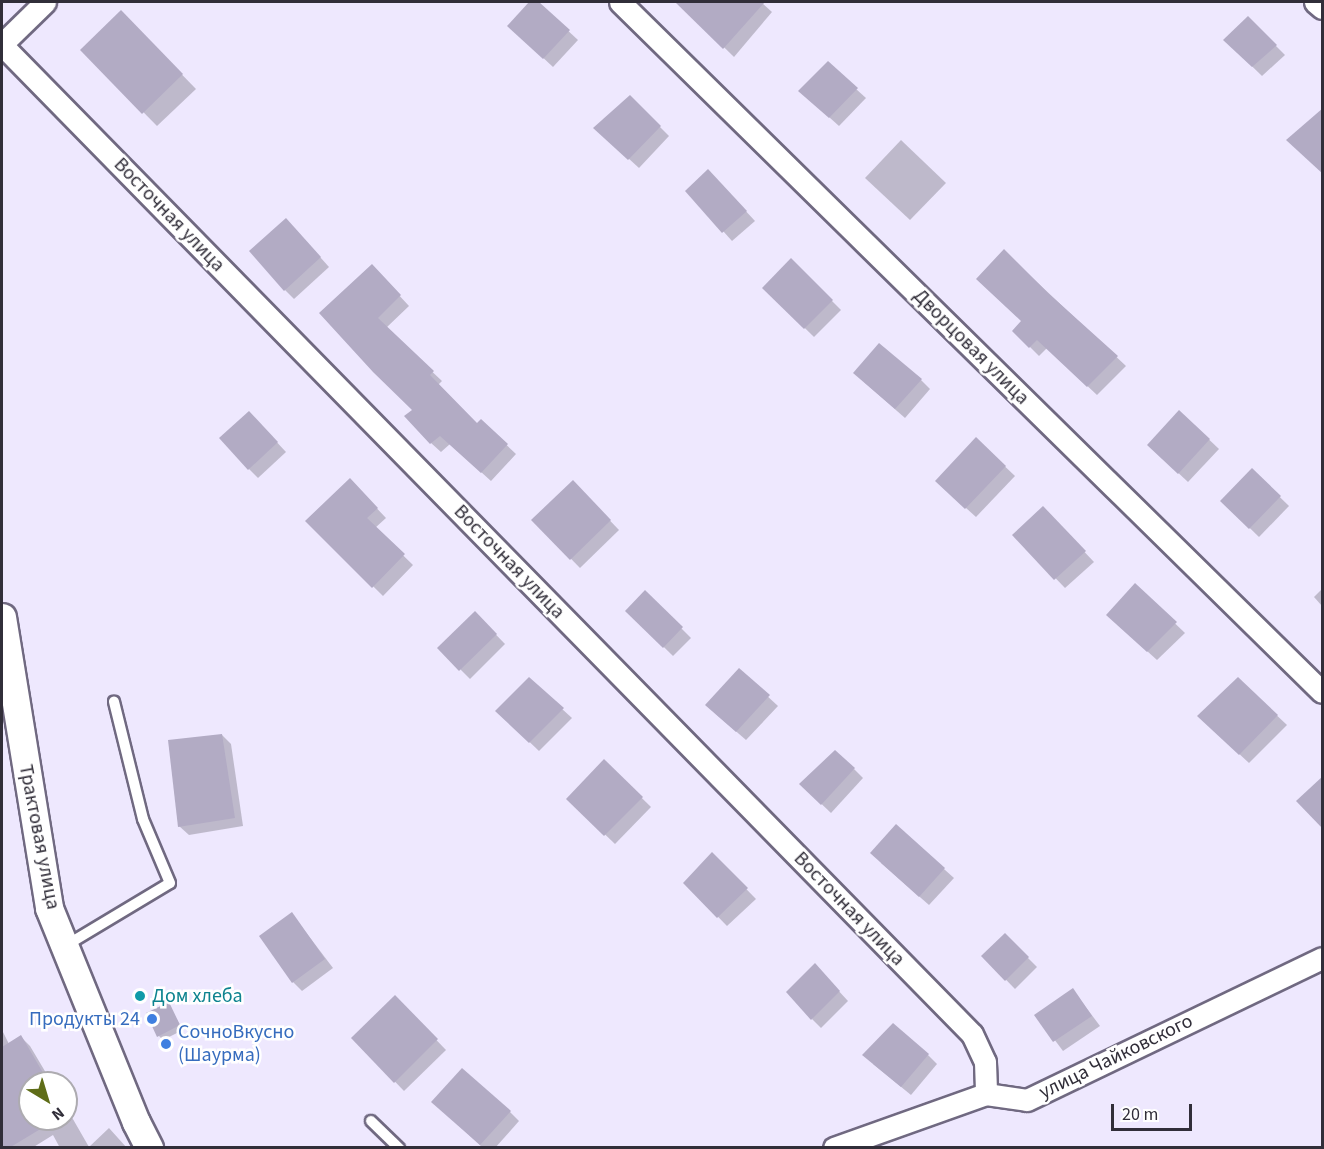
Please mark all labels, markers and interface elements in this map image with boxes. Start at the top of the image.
street label: Восточная улица [108,153,230,277]
street label: Дворцовая улица [908,284,1034,410]
street label: Восточная улица [448,500,570,624]
street label: Трактовая улица [13,763,65,911]
street label: Восточная улица [788,847,910,971]
place label: Дом хлеба [152,984,243,1008]
marker: Дом хлеба [133,989,147,1003]
place label: Продукты 24 [29,1007,140,1031]
street label: улица Чайковского [1035,1009,1197,1105]
marker: Продукты 24 [145,1012,159,1026]
place label: СочноВкусно (Шаурма) [178,1020,294,1067]
marker: СочноВкусно (Шаурма) [159,1037,173,1051]
north arrow [18,1071,78,1131]
scale bar [1114,1092,1195,1130]
text: N [47,1102,69,1126]
text: 20 m [1122,1102,1158,1127]

